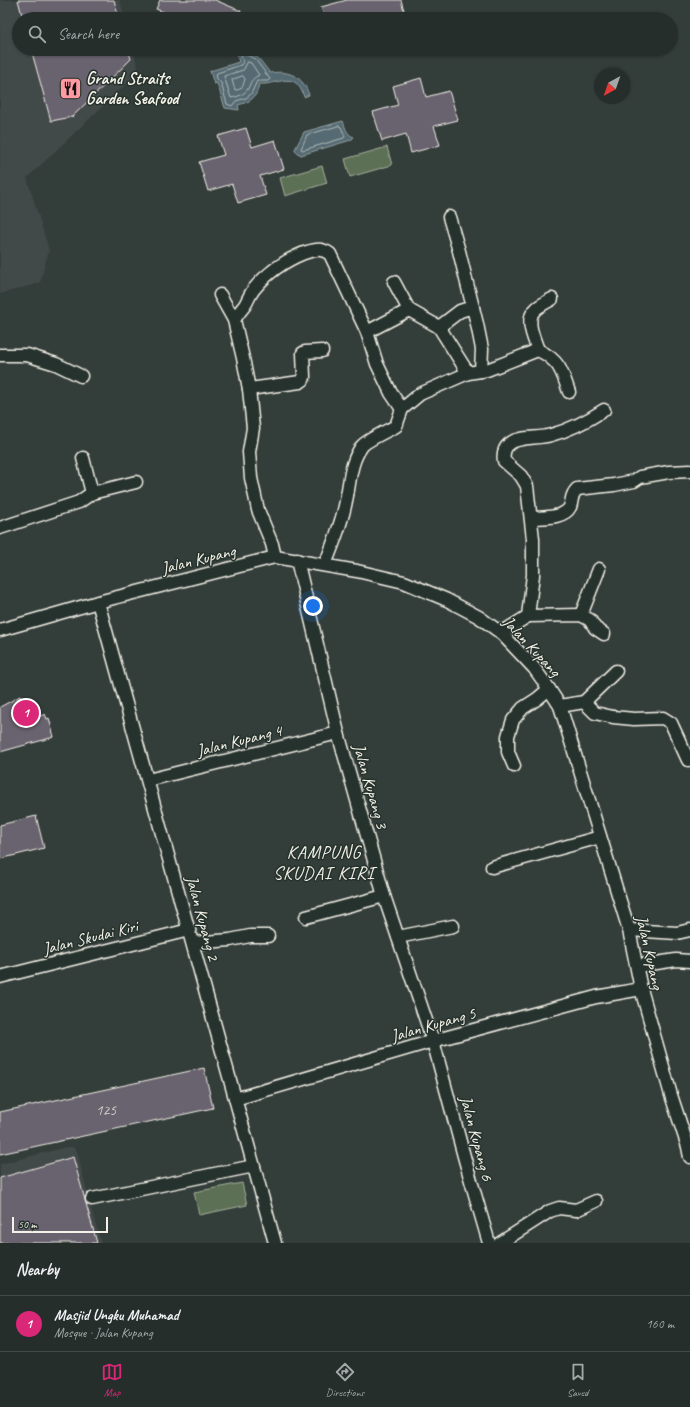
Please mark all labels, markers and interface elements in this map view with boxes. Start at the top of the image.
search box [12,12,678,56]
icon: search [26,23,48,45]
text: Search here [58,25,119,44]
place label: Grand Straits Garden Seafood [86,68,182,109]
north arrow [594,68,630,104]
restaurant icon: Grand Straits Garden Seafood [58,75,84,101]
street label: Jalan Kupang [158,540,239,579]
your location [303,596,323,616]
street label: Jalan Kupang [498,611,566,682]
pin: 1 [13,698,39,728]
street label: Jalan Kupang 4 [193,719,286,761]
street label: Jalan Kupang 3 [348,740,393,832]
district label: KAMPUNG SKUDAI KIRI [273,841,378,884]
street label: Jalan Kupang 2 [181,872,224,964]
street label: Jalan Kupang [631,912,669,993]
street label: Jalan Skudai Kiri [40,915,141,960]
street label: Jalan Kupang 5 [387,1002,479,1047]
street label: Jalan Kupang 6 [455,1092,498,1184]
house number: 125 [96,1101,117,1120]
scale bar [12,1215,108,1234]
text: 50 m [18,1217,37,1231]
text: Nearby [16,1259,59,1280]
text: Masjid Ungku Muhamad [54,1306,179,1325]
text: 1 [26,1316,32,1332]
text: 160 m [646,1316,674,1332]
text: Mosque · Jalan Kupang [54,1325,153,1341]
tab: Map [101,1361,123,1399]
tab: Directions [326,1361,364,1399]
tab: Saved [567,1361,589,1399]

